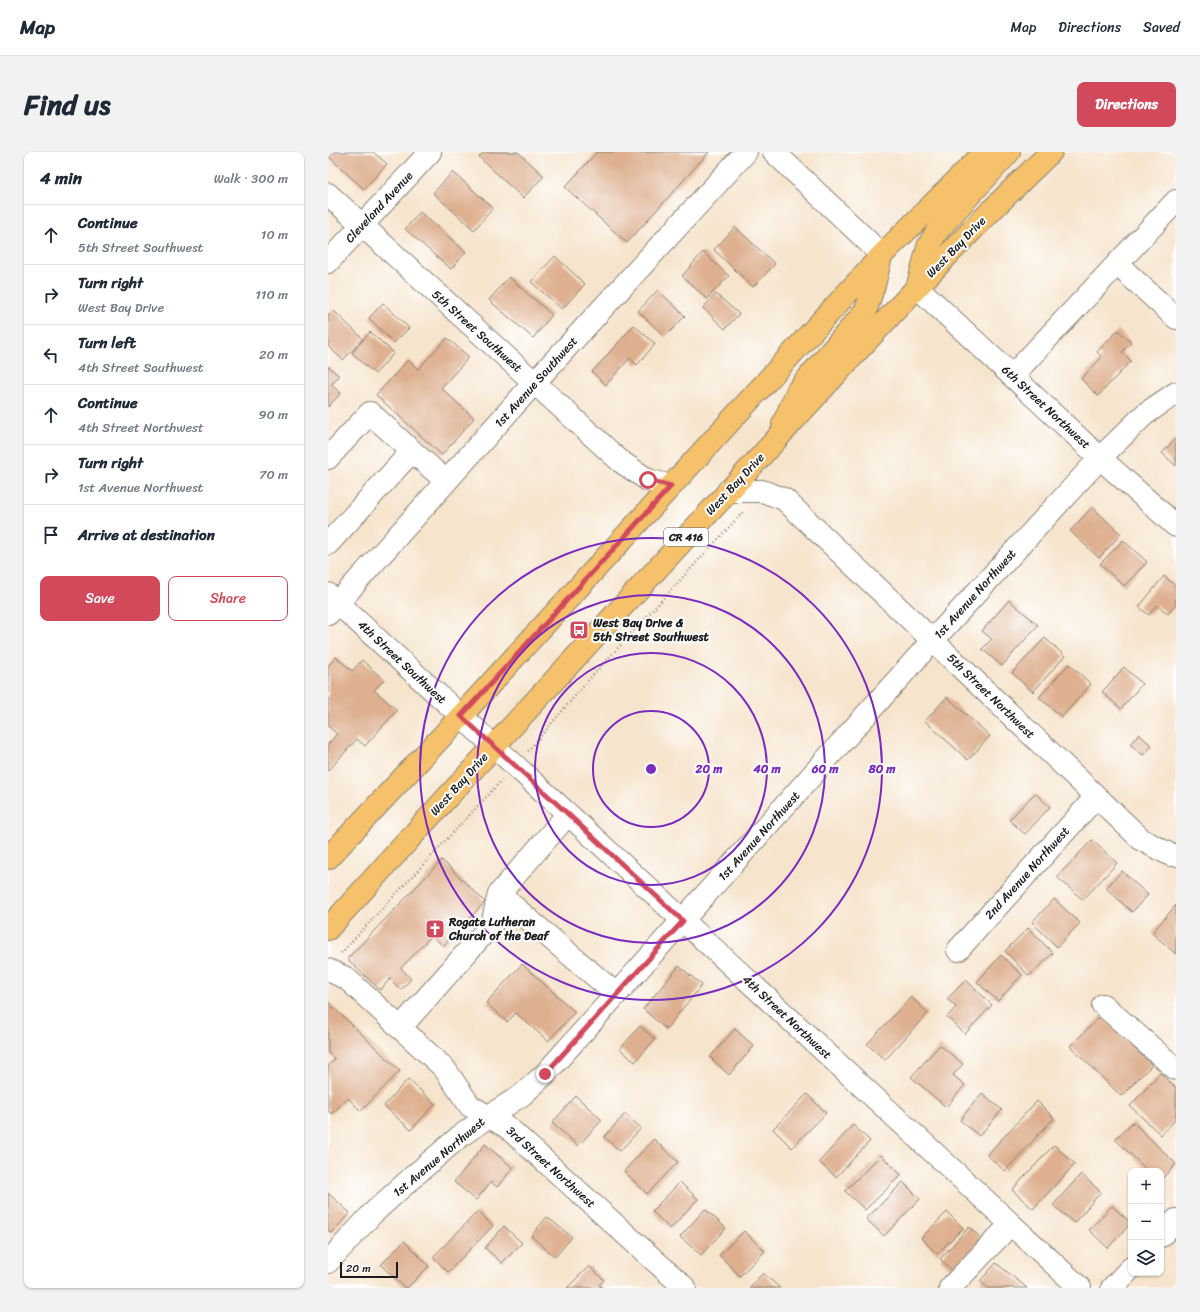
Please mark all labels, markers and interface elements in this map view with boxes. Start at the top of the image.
text: Map [20,11,55,44]
text: Map [1010,15,1036,40]
text: Directions [1058,15,1121,40]
text: Saved [1143,15,1180,40]
text: Find us [24,80,111,129]
button: Directions [1077,82,1176,127]
text: 4 min [40,163,82,193]
street label: Cleveland Avenue [339,166,419,248]
text: Walk · 300 m [214,167,288,190]
text: Continue [78,210,138,236]
street label: West Bay Drive [920,211,992,283]
text: 10 m [261,223,288,246]
icon: ahead [40,224,62,246]
text: 5th Street Southwest [78,236,203,259]
text: Turn right [78,270,143,296]
text: 110 m [255,283,288,306]
icon: right [40,284,62,306]
street label: 5th Street Southwest [427,284,527,378]
text: West Bay Drive [78,296,164,319]
text: Turn left [78,330,136,356]
street label: 1st Avenue Southwest [489,331,583,433]
text: 20 m [259,343,288,366]
icon: left [40,344,62,366]
text: 4th Street Southwest [78,356,203,379]
street label: 6th Street Northwest [996,360,1096,454]
text: Continue [78,390,138,416]
text: 90 m [258,403,288,426]
icon: ahead [40,404,62,426]
text: 4th Street Northwest [78,416,204,439]
street label: West Bay Drive [700,447,770,521]
text: Turn right [78,450,143,476]
text: 70 m [259,463,288,486]
icon: right [40,464,62,486]
route start [639,471,657,489]
text: 1st Avenue Northwest [78,476,203,499]
text: Arrive at destination [78,522,215,548]
icon: arrive [40,524,62,546]
road number: CR 416 [664,528,708,546]
street label: 1st Avenue Northwest [928,544,1022,644]
button: Save [40,576,160,621]
button: Share [168,576,288,621]
place label: West Bay Drive & 5th Street Southwest [593,612,709,648]
street label: 4th Street Southwest [352,614,452,710]
bus stop icon: West Bay Drive & 5th Street Southwest [568,619,590,641]
street label: 5th Street Northwest [942,648,1040,744]
street label: West Bay Drive [424,747,494,821]
text: 20 m [695,758,723,780]
text: 40 m [752,758,781,780]
text: 60 m [811,758,839,780]
text: 80 m [867,758,896,780]
centre of rings [644,762,658,776]
street label: 1st Avenue Northwest [712,786,806,886]
street label: 2nd Avenue Northwest [979,821,1075,925]
place label: Rogate Lutheran Church of the Deaf [448,911,550,947]
church icon: Rogate Lutheran Church of the Deaf [424,918,446,940]
street label: 4th Street Northwest [737,969,837,1065]
route end [536,1065,554,1083]
street label: 1st Avenue Northwest [388,1111,490,1203]
street label: 3rd Street Northwest [501,1120,601,1214]
map controls [1128,1168,1164,1276]
button: + [1128,1168,1164,1204]
button: − [1128,1204,1164,1240]
button: layers [1128,1240,1164,1276]
text: 20 m [346,1259,371,1278]
scale bar [340,1260,398,1279]

